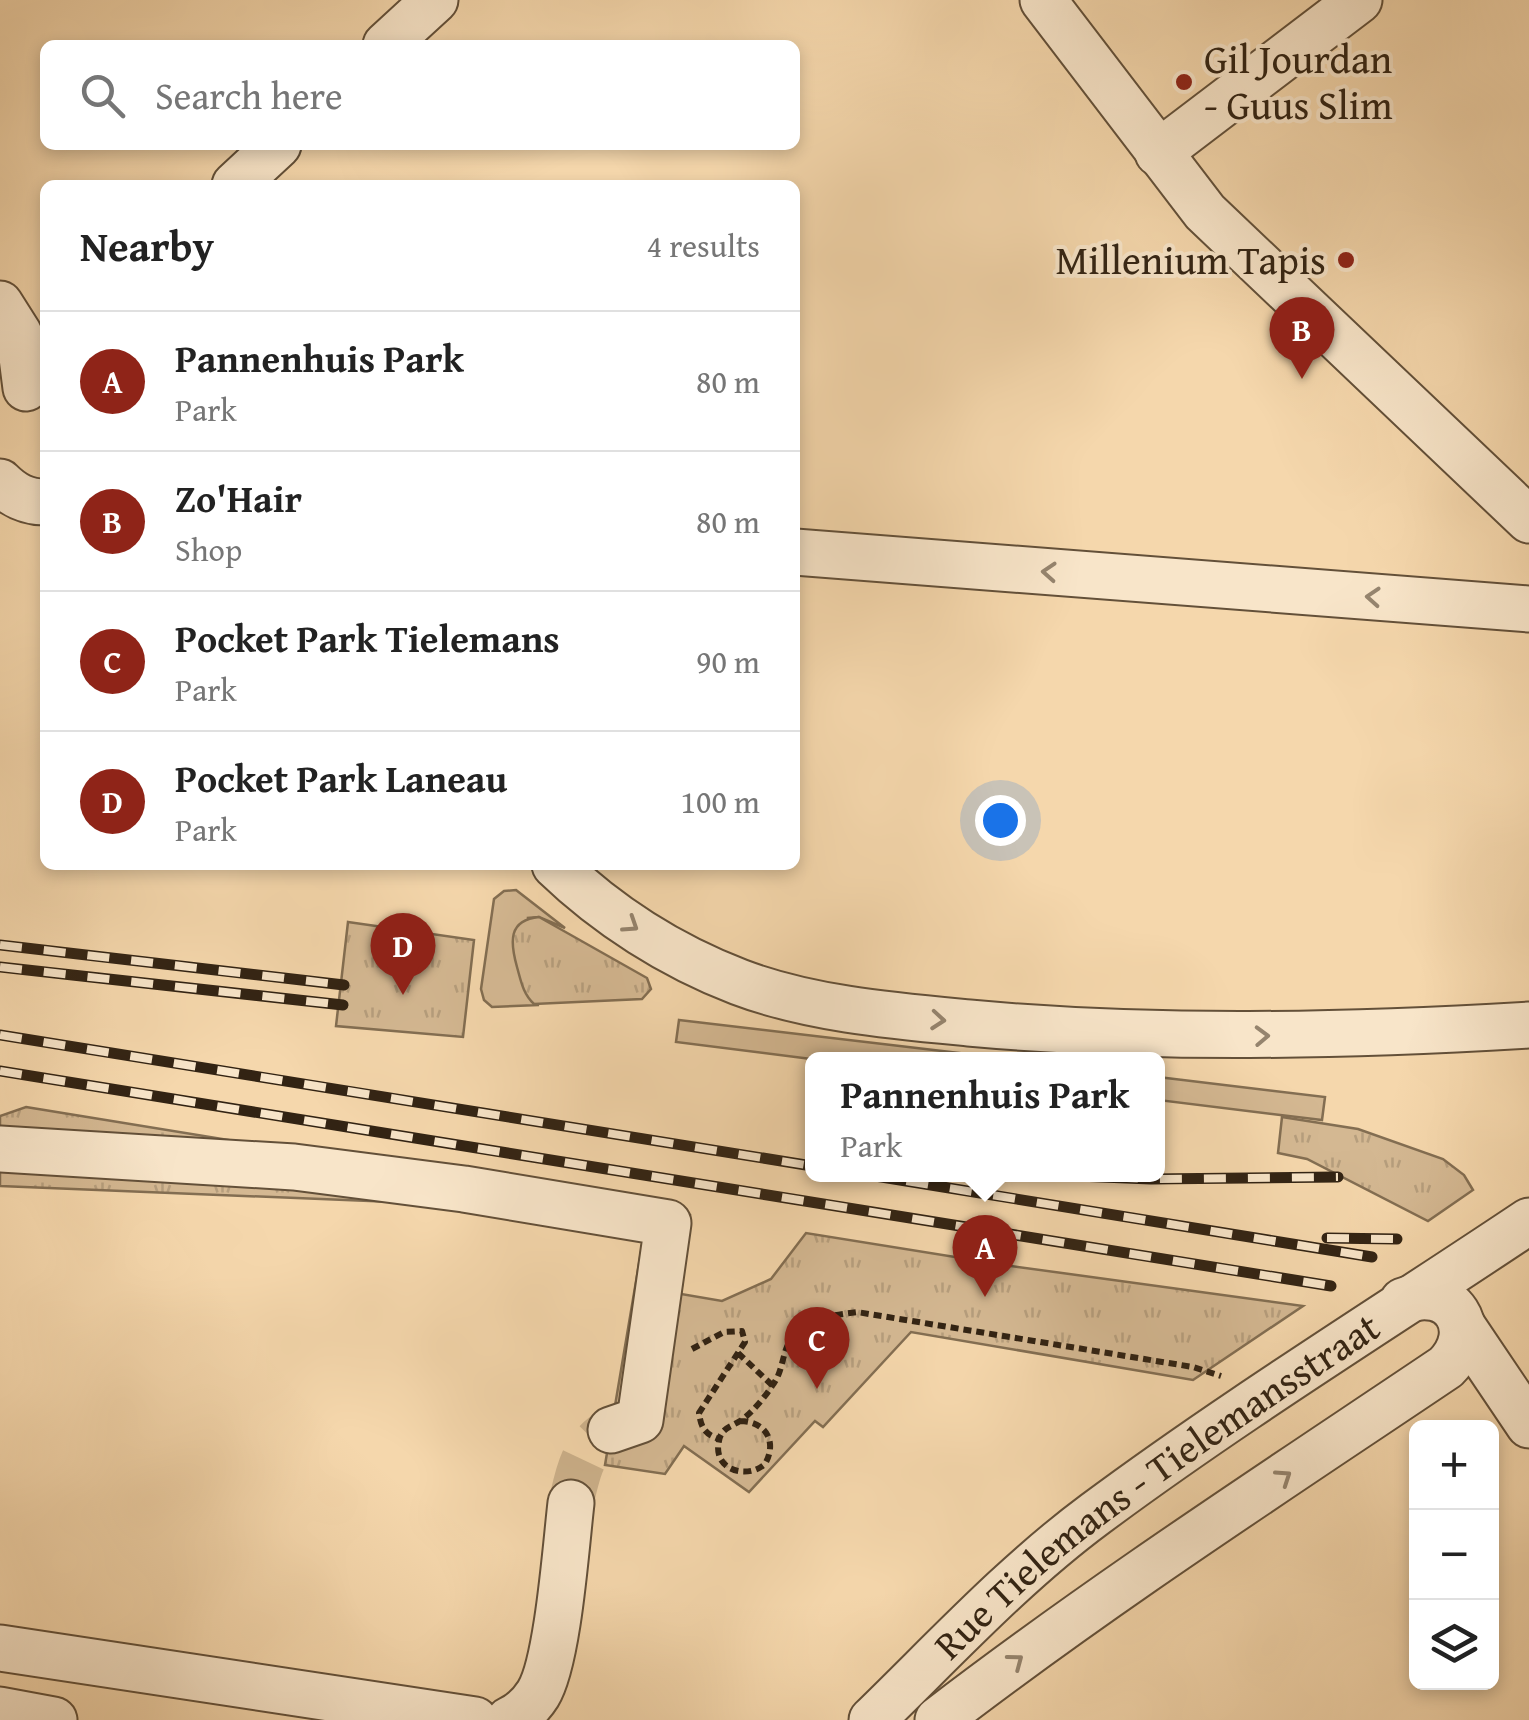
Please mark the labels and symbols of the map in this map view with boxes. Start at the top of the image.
place label: Gil Jourdan - Guus Slim [1204,29,1393,134]
marker: Gil Jourdan - Guus Slim [1173,71,1195,93]
place label: Millenium Tapis [1055,230,1326,289]
marker: Millenium Tapis [1335,249,1357,271]
pin: B [1270,296,1334,379]
one-way arrow [1041,562,1057,584]
one-way arrow [1365,587,1381,609]
your location [975,795,1026,846]
pin: D [370,912,436,995]
one-way arrow [620,913,638,932]
one-way arrow [930,1008,946,1030]
one-way arrow [1255,1026,1271,1047]
pin: A [952,1214,1018,1297]
street label: Rue Tielemans - Tielemansstraat [920,1297,1391,1673]
pin: C [784,1306,850,1389]
one-way arrow [1273,1470,1291,1489]
one-way arrow [1005,1655,1023,1672]

